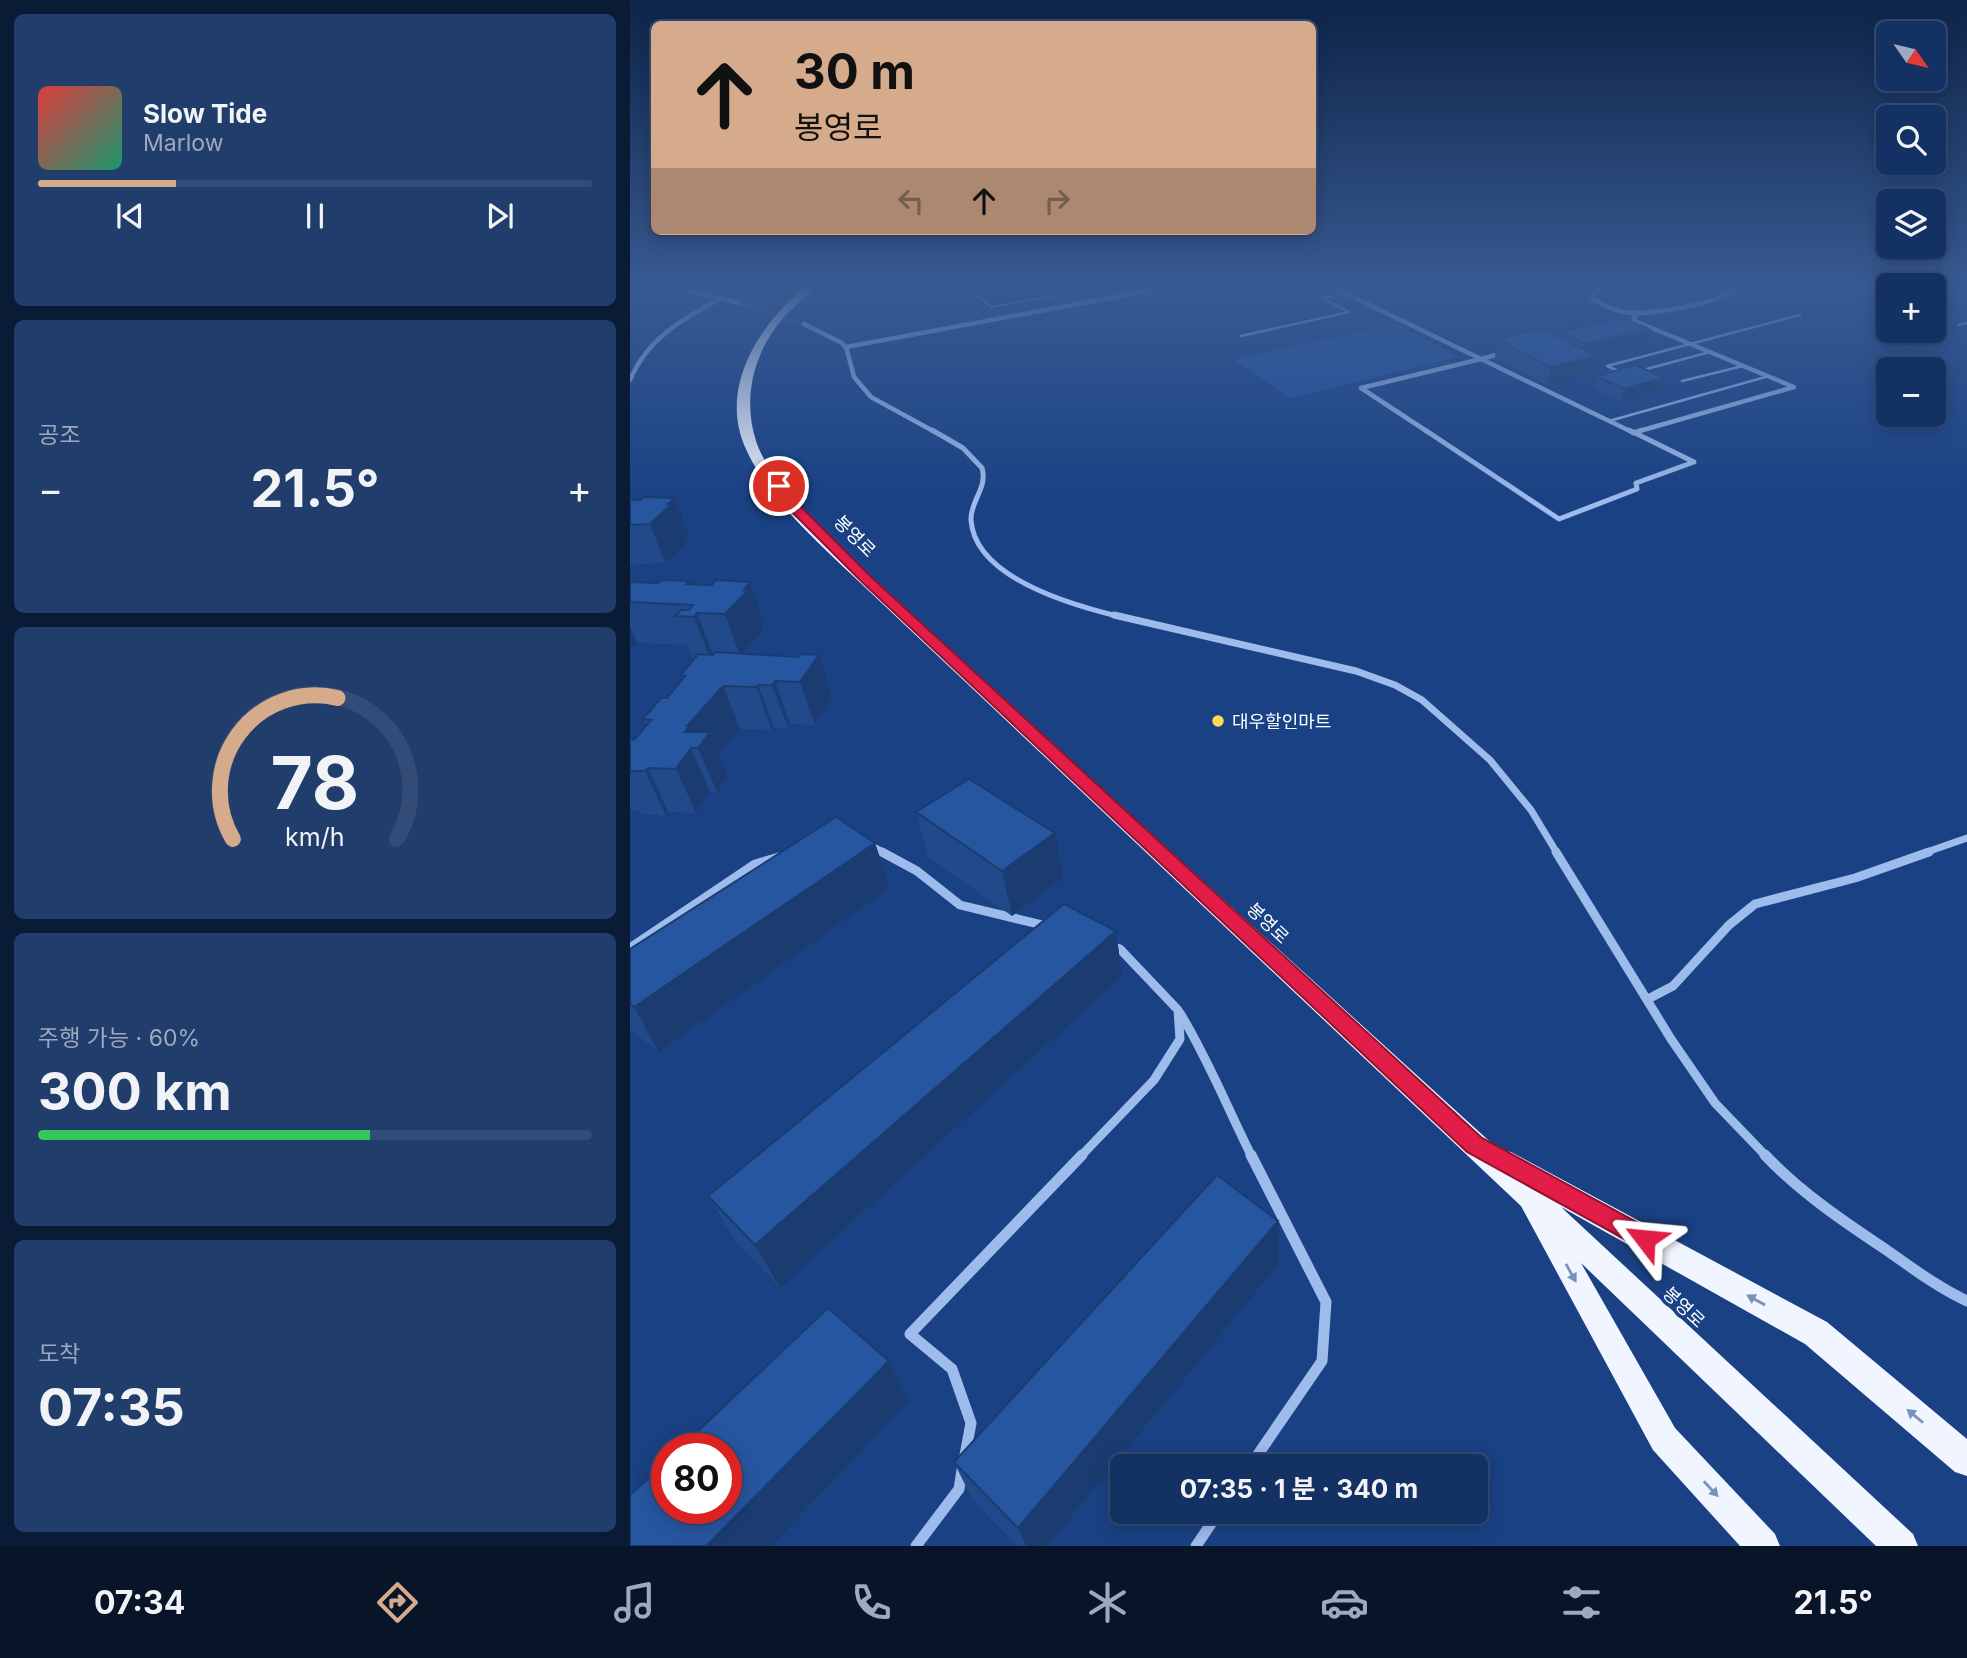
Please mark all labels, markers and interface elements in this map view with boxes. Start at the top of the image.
north arrow [1876,21,1946,91]
map controls [1876,21,1946,427]
text: 30 m [794,42,915,101]
icon: ahead [679,49,770,140]
text: Slow Tide [143,98,267,129]
button: search [1876,105,1946,175]
text: 봉영로 [794,108,882,147]
text: Marlow [143,129,223,157]
icon: left [892,182,930,220]
icon: ahead [965,182,1003,220]
icon: right [1038,182,1076,220]
button: layers [1876,189,1946,259]
icon: previous [111,197,149,235]
icon: pause [296,197,334,235]
icon: next [481,197,519,235]
button: + [1876,273,1946,343]
button: − [1876,357,1946,427]
text: 공조 [38,421,80,449]
pin [749,456,809,516]
text: 21.5° [250,457,380,520]
text: − [38,466,63,512]
text: + [567,466,592,512]
icon: arrive [760,467,798,505]
street label: 봉영로 [830,511,880,561]
place label: 대우할인마트 [1232,711,1331,732]
marker: 대우할인마트 [1210,713,1226,729]
text: 78 [271,738,359,827]
text: km/h [285,822,345,852]
street label: 봉영로 [1243,898,1293,948]
text: 주행 가능 · 60% [38,1024,200,1052]
text: 300 km [38,1060,232,1123]
position arrow [1608,1202,1682,1276]
one-way arrow [1565,1263,1577,1283]
street label: 봉영로 [1659,1282,1709,1332]
one-way arrow [1746,1294,1766,1306]
text: 도착 [38,1340,80,1368]
text: 07:35 [38,1376,185,1439]
one-way arrow [1906,1409,1923,1424]
speed limit sign: 80 [651,1433,742,1524]
text: 07:35 · 1 분 · 340 m [1180,1473,1418,1504]
one-way arrow [1702,1480,1718,1497]
icon: directions [373,1578,422,1627]
icon: music [610,1578,659,1627]
icon: phone [847,1578,896,1627]
icon: climate [1083,1578,1132,1627]
icon: car [1320,1578,1369,1627]
icon: filters [1557,1578,1606,1627]
text: 07:34 [94,1583,185,1622]
text: 21.5° [1794,1583,1873,1622]

